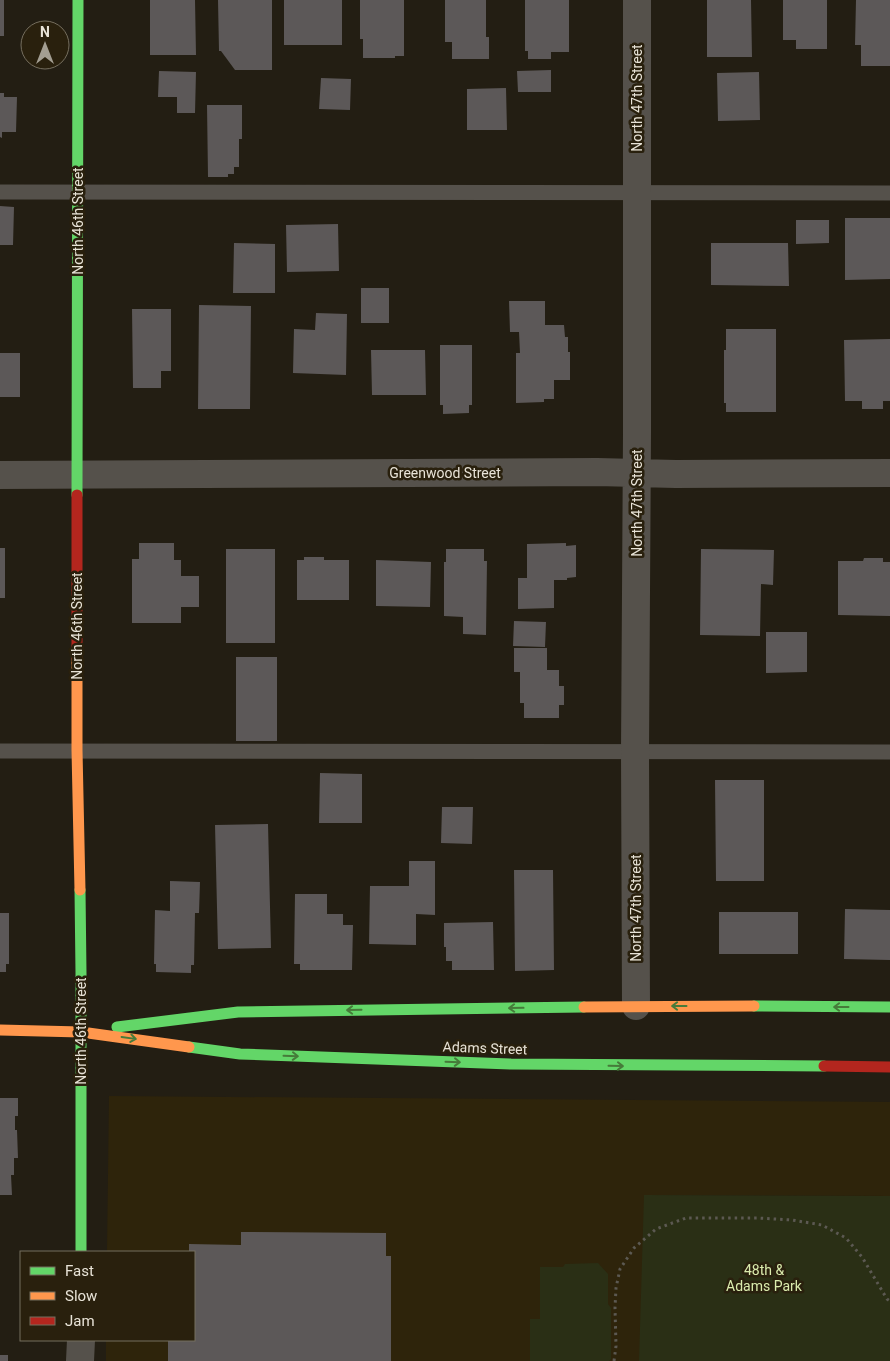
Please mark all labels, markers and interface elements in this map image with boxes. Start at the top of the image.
north arrow [20,20,70,70]
text: N [40,24,50,40]
street label: North 47th Street [629,44,645,152]
street label: North 46th Street [70,167,86,275]
street label: North 47th Street [629,449,645,557]
street label: Greenwood Street [389,465,501,481]
street label: North 46th Street [69,572,85,680]
street label: North 47th Street [628,854,644,962]
street label: North 46th Street [73,977,89,1085]
one-way arrow [671,1001,688,1011]
one-way arrow [834,1002,850,1012]
one-way arrow [509,1003,525,1013]
one-way arrow [346,1005,362,1015]
one-way arrow [121,1033,137,1043]
street label: Adams Street [442,1039,528,1057]
one-way arrow [282,1051,298,1060]
one-way arrow [445,1058,461,1067]
one-way arrow [607,1061,623,1071]
legend [20,1251,195,1341]
text: Fast [65,1262,94,1280]
park label: 48th & Adams Park [726,1262,803,1294]
text: Slow [65,1287,97,1305]
text: Jam [65,1312,95,1330]

